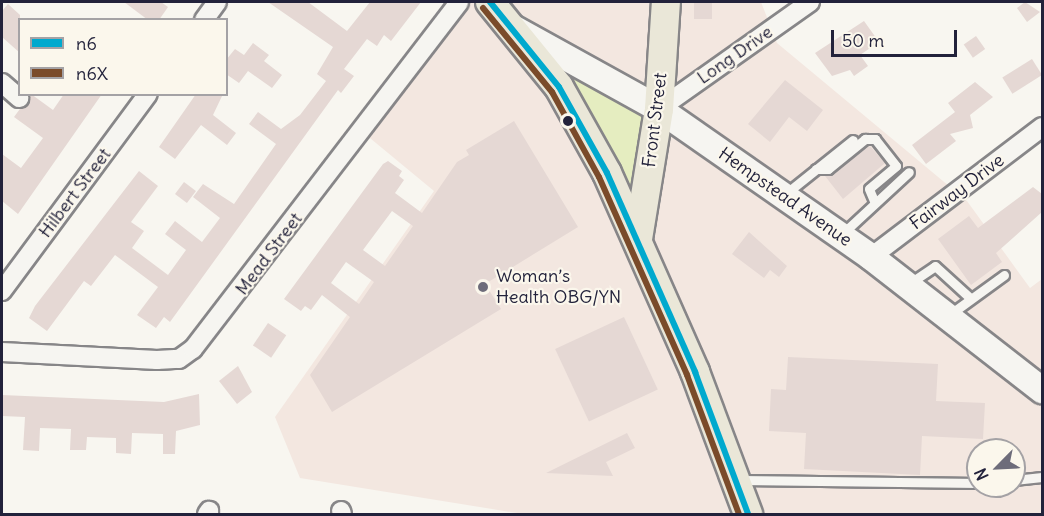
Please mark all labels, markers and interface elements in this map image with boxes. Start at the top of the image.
legend [18,18,228,96]
scale bar [834,18,960,56]
street label: Long Drive [693,21,777,89]
text: 50 m [842,29,884,52]
text: n6 [76,32,97,55]
text: n6X [76,62,108,85]
street label: Front Street [638,71,672,169]
unlabelled marker [562,115,574,127]
street label: Hempstead Avenue [714,143,856,251]
street label: Hilbert Street [34,144,116,242]
street label: Fairway Drive [906,150,1008,234]
street label: Mead Street [231,209,307,299]
place label: Woman’s Health OBG/YN [496,266,621,308]
marker: Woman’s Health OBG/YN [474,278,492,296]
north arrow [966,438,1026,498]
text: N [970,465,993,484]

